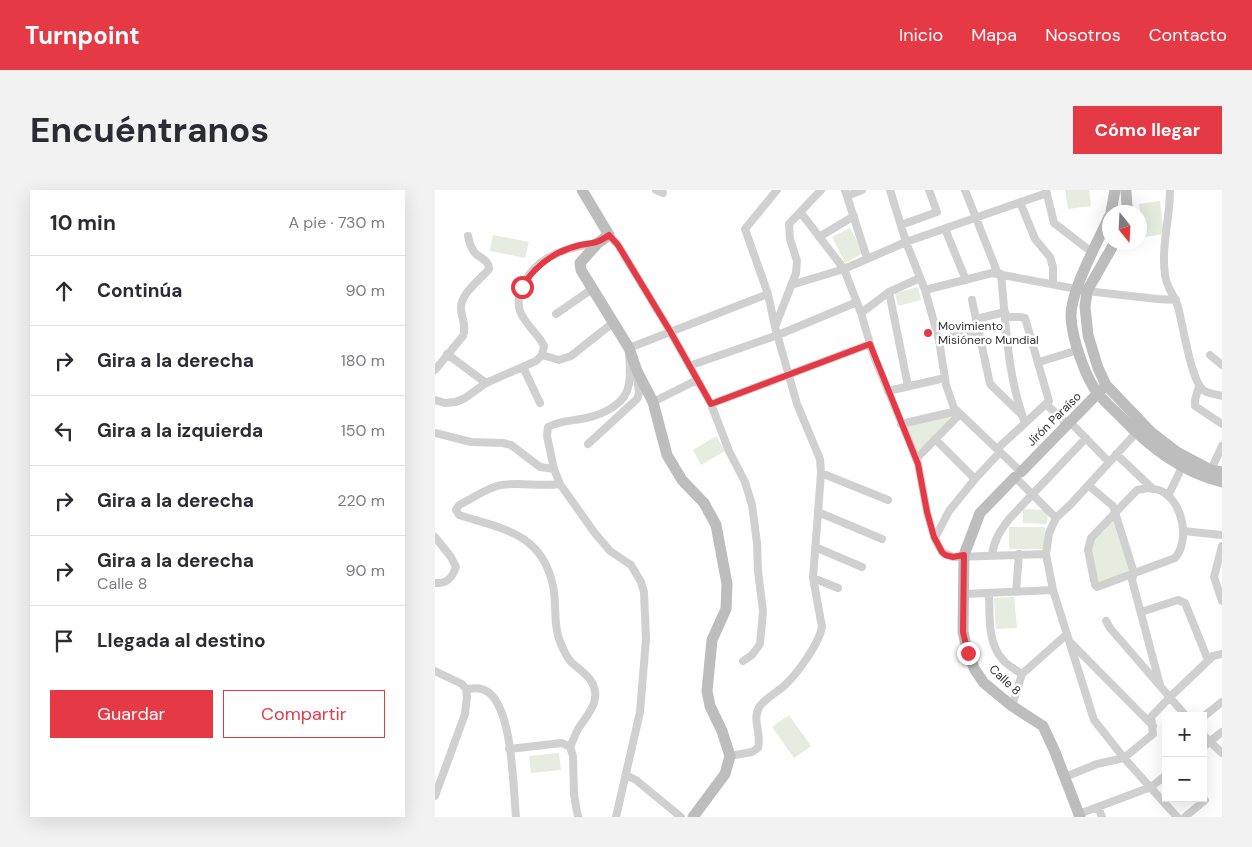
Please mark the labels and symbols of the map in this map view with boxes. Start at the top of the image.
north arrow [1102,205,1147,250]
route start [511,276,534,299]
place label: Movimiento Misiónero Mundial [938,318,1039,348]
marker: Movimiento Misiónero Mundial [922,327,934,339]
street label: Jirón Paraíso [1023,388,1085,450]
route end [957,642,980,665]
street label: Calle 8 [986,661,1024,699]

